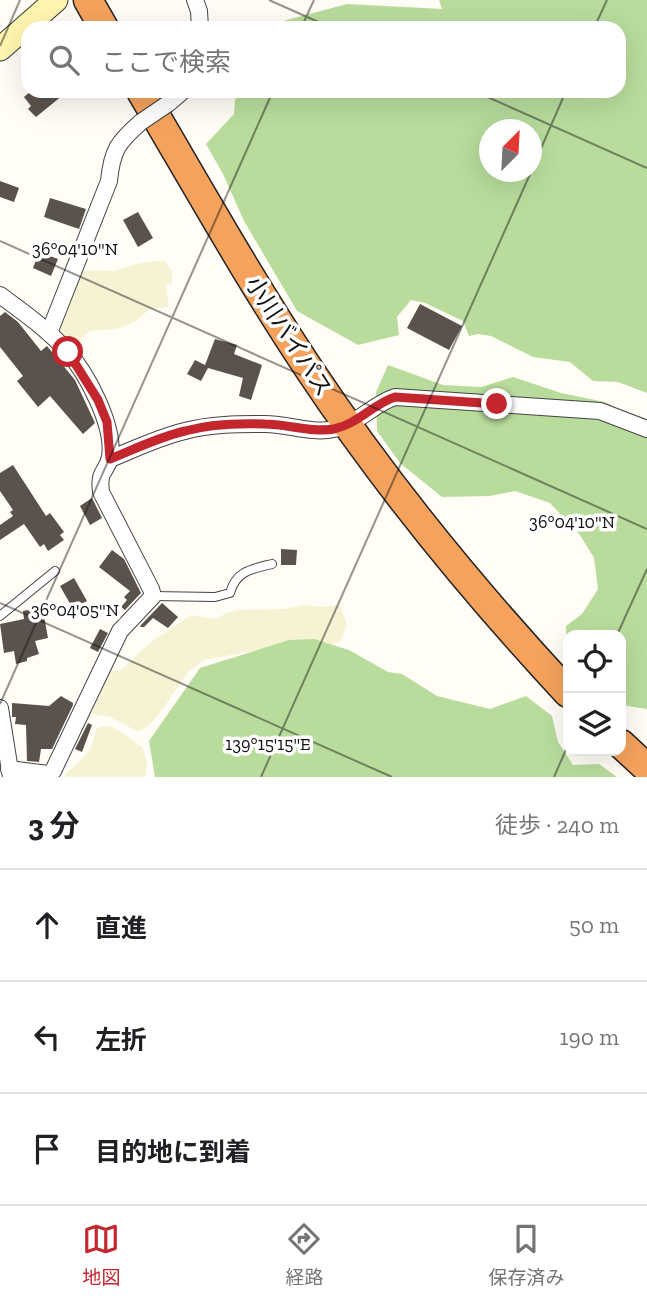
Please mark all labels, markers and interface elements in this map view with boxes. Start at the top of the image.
search box [21,21,626,98]
icon: search [45,41,83,79]
text: ここで検索 [101,46,231,78]
north arrow [479,119,542,182]
text: 36°04'10"N [32,238,118,260]
street label: 小川バイパス [240,271,338,401]
route start [52,336,83,367]
route end [481,388,512,419]
text: 36°04'10"N [529,511,615,533]
text: 36°04'05"N [31,599,119,621]
map controls [563,630,626,756]
button: locate [563,630,626,693]
button: layers [563,693,626,756]
text: 139°15'15"E [225,733,311,755]
text: 3 分 [28,808,80,844]
text: 徒歩 · 240 m [495,811,619,839]
icon: ahead [28,906,66,944]
text: 50 m [569,911,619,939]
text: 直進 [95,912,147,944]
icon: left [28,1018,66,1056]
text: 190 m [560,1023,619,1051]
text: 左折 [95,1024,147,1056]
icon: arrive [28,1130,66,1168]
text: 目的地に到着 [95,1136,251,1168]
tab: 地図 [82,1220,121,1289]
tab: 経路 [285,1220,324,1289]
tab: 保存済み [488,1220,565,1289]

